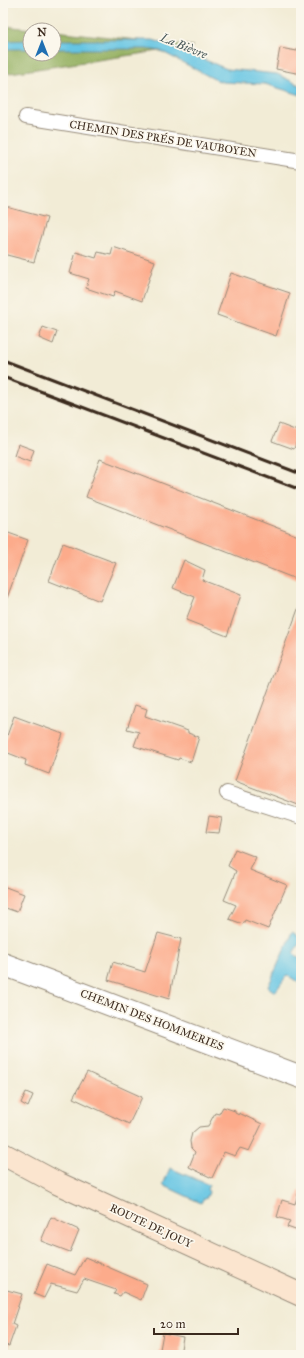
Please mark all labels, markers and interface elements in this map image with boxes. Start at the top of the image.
north arrow [22,22,62,62]
text: N [37,26,47,39]
water label: La Bièvre [158,30,210,62]
street label: CHEMIN DES PRÉS DE VAUBOYEN [68,117,258,160]
street label: CHEMIN DES HOMMERIES [78,987,226,1053]
street label: ROUTE DE JOUY [107,1201,195,1252]
scale bar [154,1310,238,1336]
text: 20 m [160,1317,186,1331]

